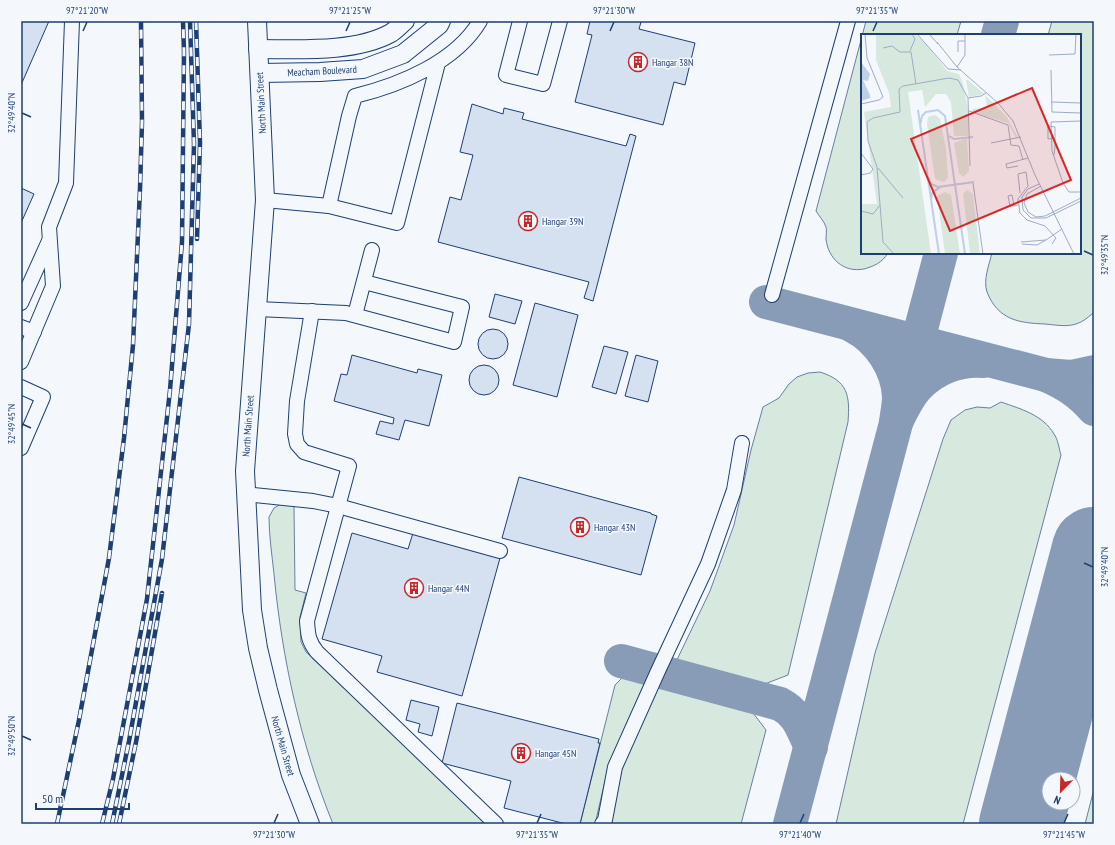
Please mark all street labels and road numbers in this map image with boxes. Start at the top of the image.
street label: Meacham Boulevard [287,63,357,79]
street label: North Main Street [253,72,269,134]
street label: North Main Street [239,395,257,457]
street label: North Main Street [268,715,298,778]

